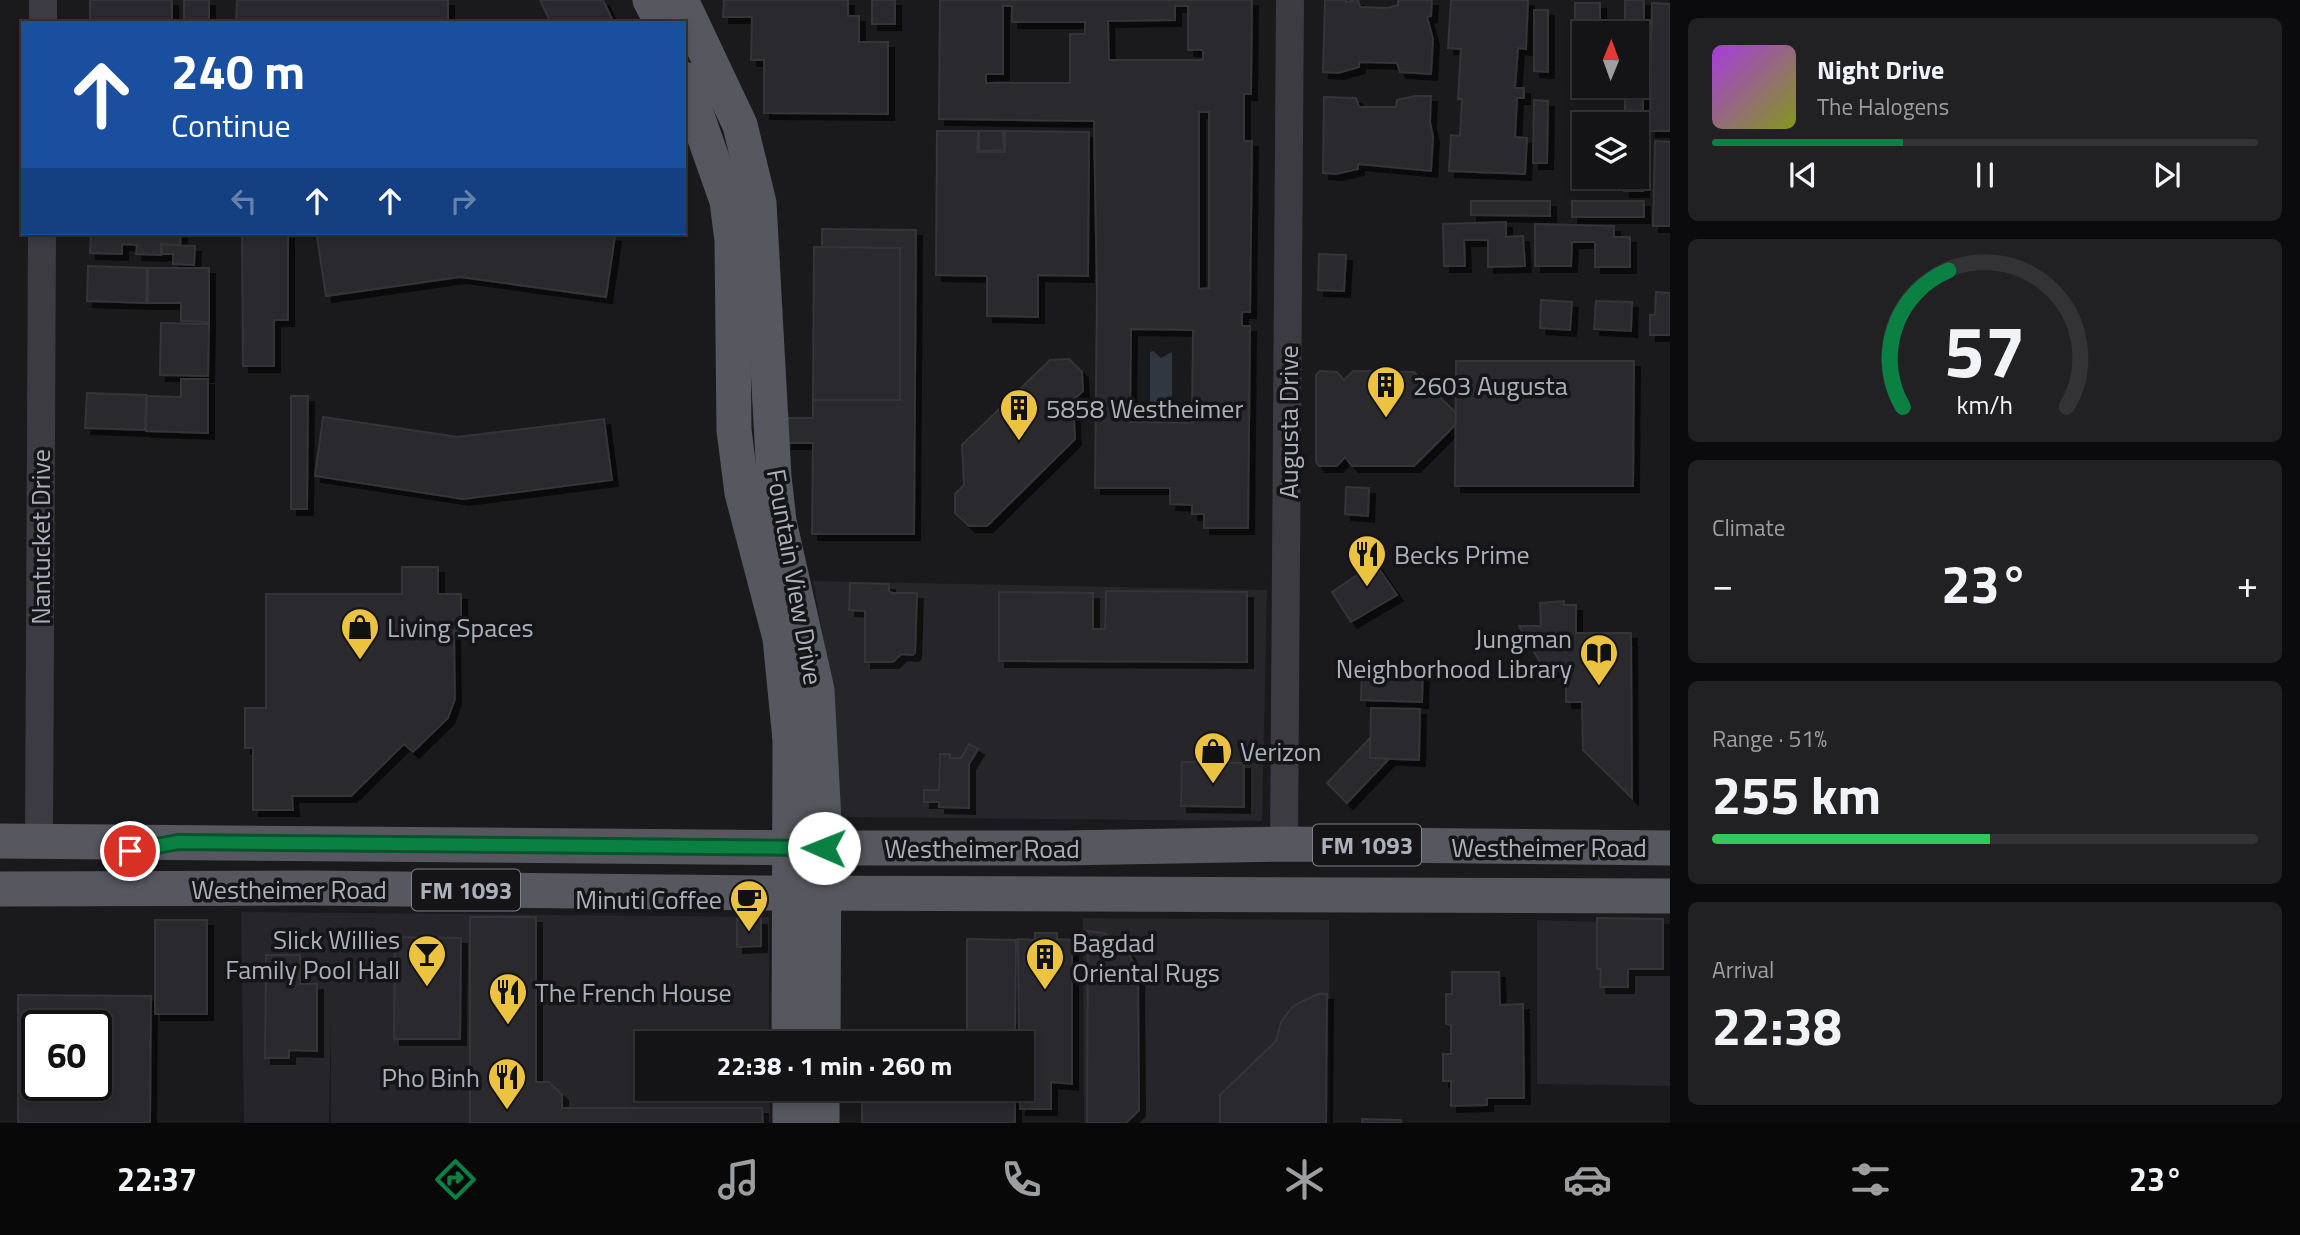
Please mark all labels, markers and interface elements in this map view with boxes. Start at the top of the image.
north arrow [1572,21,1648,98]
map controls [1572,21,1649,189]
text: 240 m [171,33,305,108]
icon: ahead [56,49,147,140]
text: Night Drive [1817,50,1944,89]
text: The Halogens [1817,89,1949,124]
text: Continue [171,101,291,149]
button: layers [1572,112,1649,189]
icon: previous [1784,156,1822,194]
icon: pause [1966,156,2004,194]
icon: next [2148,156,2186,194]
icon: left [225,182,263,220]
icon: ahead [298,182,336,220]
icon: ahead [371,182,409,220]
icon: right [444,182,482,220]
text: 57 [1944,295,2026,405]
street label: Augusta Drive [1269,345,1308,499]
building icon: 2603 Augusta [1365,364,1407,419]
place label: 2603 Augusta [1413,366,1568,405]
text: km/h [1957,385,2013,423]
building icon: 5858 Westheimer [998,387,1040,442]
place label: 5858 Westheimer [1046,389,1243,428]
street label: Nantucket Drive [21,449,60,625]
street label: Fountain View Drive [757,466,833,688]
text: Climate [1712,510,1785,545]
restaurant icon: Becks Prime [1346,533,1388,588]
place label: Becks Prime [1394,535,1530,574]
text: 23° [1941,544,2029,623]
text: − [1712,555,1733,613]
text: + [2237,555,2258,613]
shop icon: Living Spaces [339,606,381,661]
place label: Living Spaces [387,608,534,647]
place label: Jungman Neighborhood Library [1336,619,1572,688]
library icon: Jungman Neighborhood Library [1578,632,1620,687]
text: Range · 51% [1712,721,1827,756]
shop icon: Verizon [1192,730,1234,785]
place label: Verizon [1240,732,1322,771]
text: 255 km [1712,755,1881,834]
position arrow [787,811,861,885]
pin [100,821,160,881]
road number: FM 1093 [1313,824,1421,866]
street label: Westheimer Road [1451,828,1647,867]
street label: Westheimer Road [884,829,1080,868]
icon: arrive [111,832,149,870]
street label: Westheimer Road [191,870,387,909]
road number: FM 1093 [412,870,520,910]
cafe icon: Minuti Coffee [728,878,770,933]
place label: Minuti Coffee [575,880,722,919]
place label: Slick Willies Family Pool Hall [225,920,400,989]
place label: Bagdad Oriental Rugs [1072,923,1220,992]
bar icon: Slick Willies Family Pool Hall [406,933,448,988]
building icon: Bagdad Oriental Rugs [1024,936,1066,991]
text: Arrival [1712,952,1774,987]
restaurant icon: The French House [487,971,529,1026]
place label: The French House [535,973,732,1012]
text: 22:38 [1712,986,1842,1065]
speed limit sign: 60 [21,1010,112,1101]
text: 22:38 · 1 min · 260 m [717,1046,952,1085]
restaurant icon: Pho Binh [486,1056,528,1111]
place label: Pho Binh [382,1058,480,1097]
text: 22:37 [117,1155,197,1203]
icon: directions [431,1155,480,1204]
icon: music [714,1155,763,1204]
icon: phone [997,1155,1046,1204]
icon: climate [1280,1155,1329,1204]
icon: car [1563,1155,1612,1204]
icon: filters [1846,1155,1895,1204]
text: 23° [2129,1155,2183,1203]

